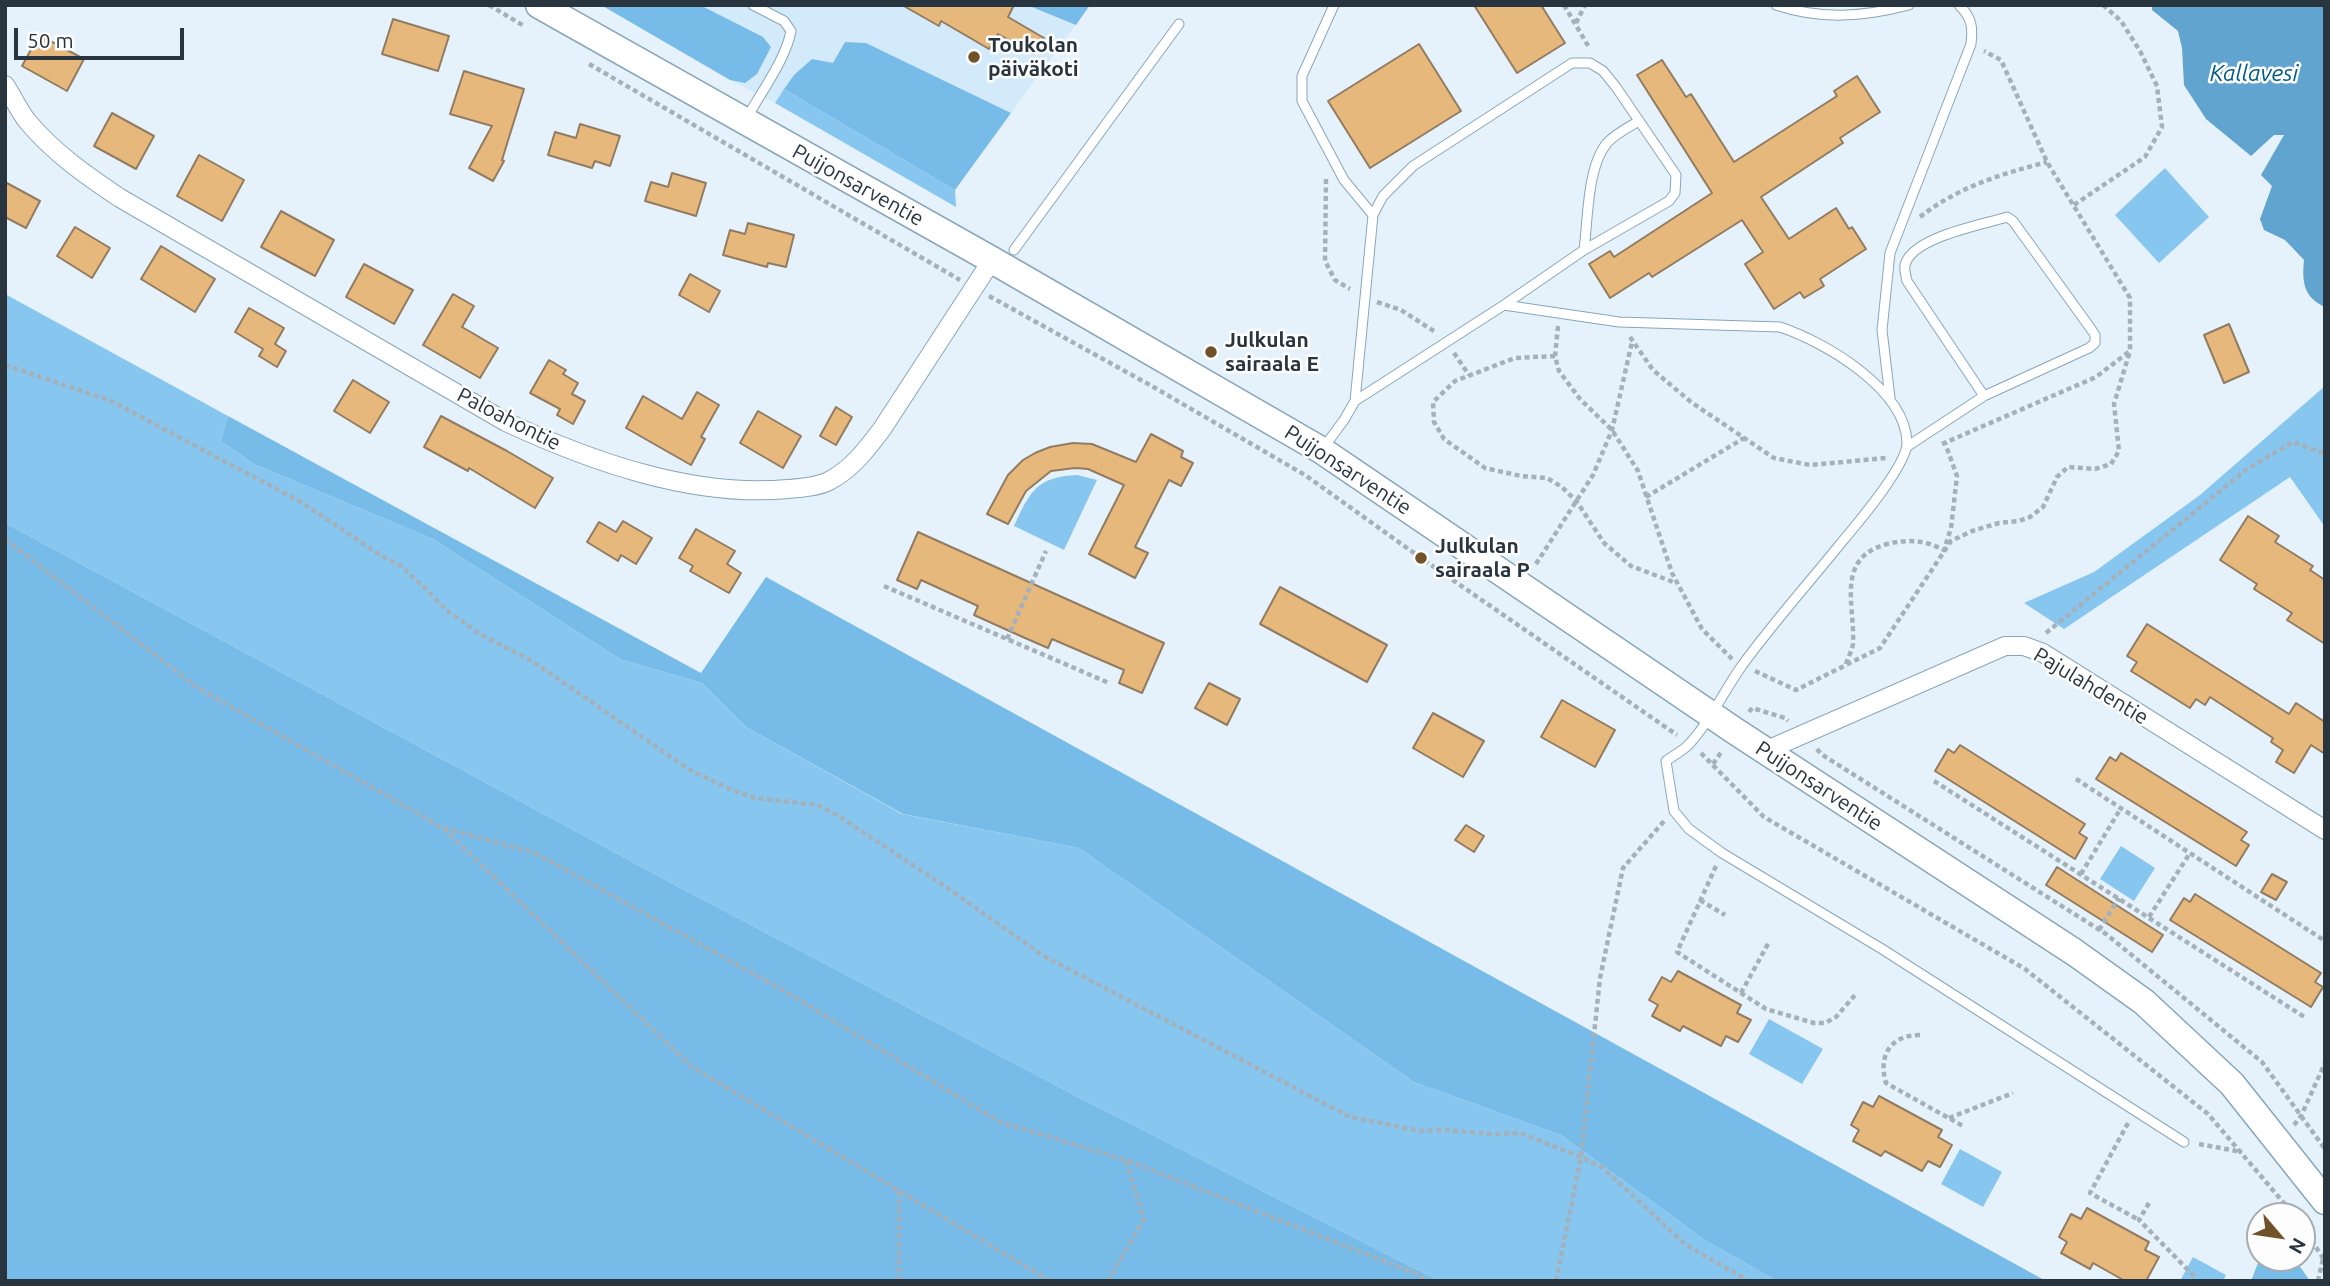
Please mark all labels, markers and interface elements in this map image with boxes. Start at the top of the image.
scale bar [18,14,187,58]
text: 50 m [27,28,74,52]
place label: Toukolan päiväkoti [988,32,1079,82]
marker: Toukolan päiväkoti [966,49,982,65]
water label: Kallavesi [2210,59,2298,87]
street label: Puijonsarventie [788,139,928,231]
place label: Julkulan sairaala E [1225,327,1319,377]
marker: Julkulan sairaala E [1203,344,1219,360]
street label: Paloahontie [453,382,565,456]
street label: Puijonsarventie [1280,420,1416,520]
place label: Julkulan sairaala P [1435,533,1530,583]
marker: Julkulan sairaala P [1413,550,1429,566]
street label: Pajulahdentie [2029,642,2153,730]
street label: Puijonsarventie [1751,736,1887,836]
north arrow [2246,1202,2316,1272]
text: N [2285,1235,2311,1258]

